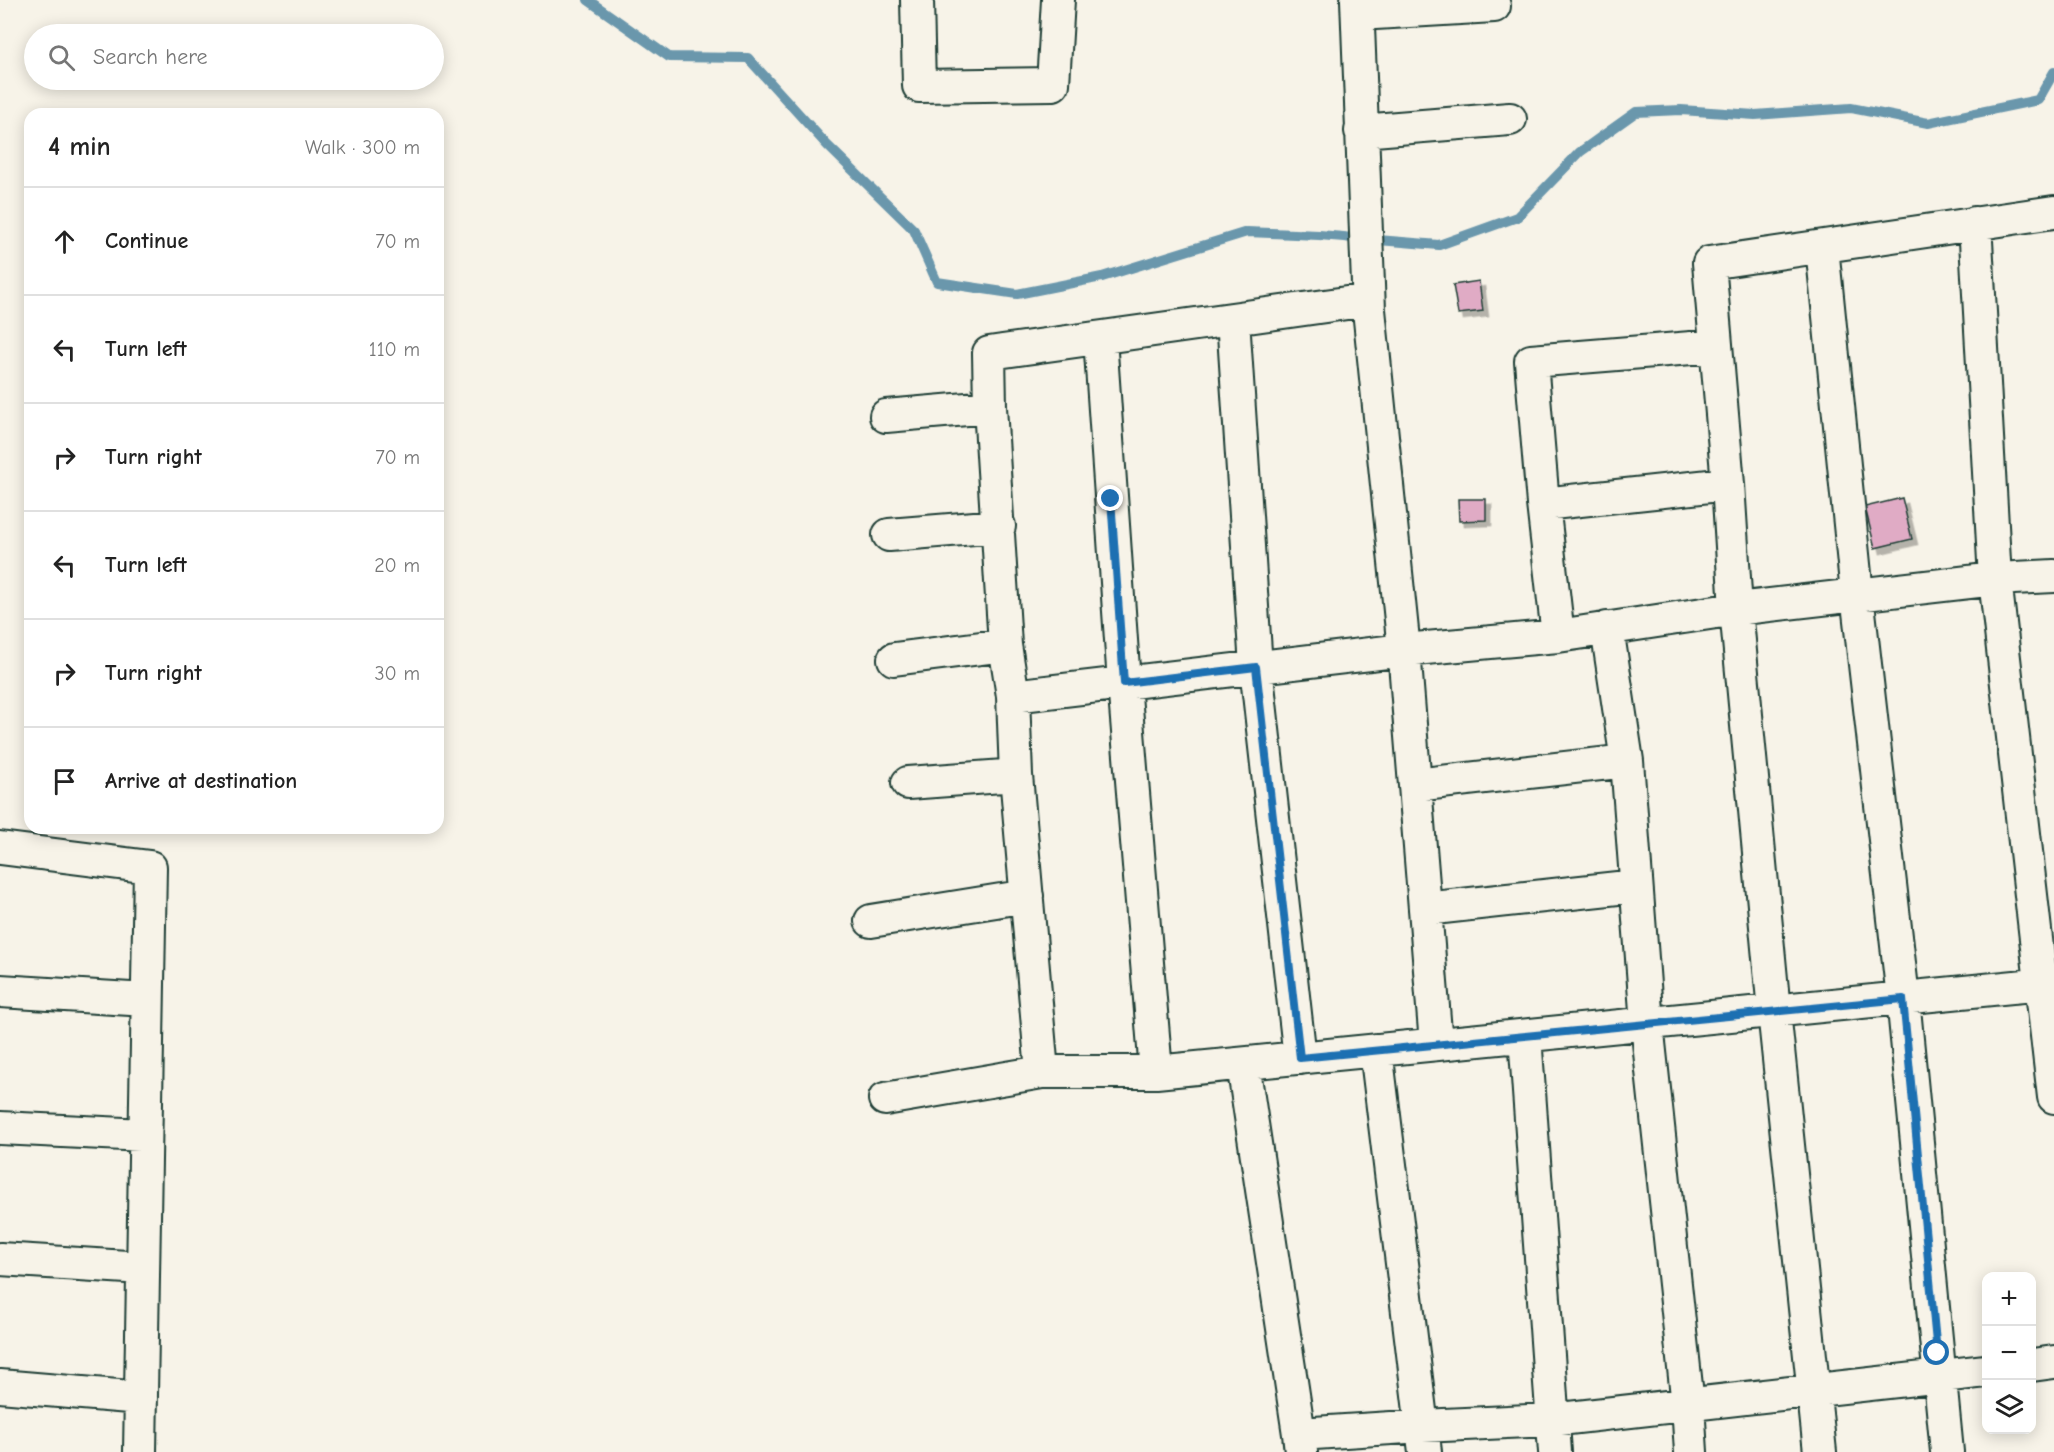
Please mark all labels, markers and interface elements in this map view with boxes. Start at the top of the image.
search box [24,24,444,90]
icon: search [45,41,78,74]
text: Search here [93,44,208,70]
text: 4 min [48,132,111,162]
text: Walk · 300 m [305,136,420,159]
icon: ahead [48,225,81,258]
text: Continue [105,228,188,254]
text: 70 m [375,230,420,253]
icon: left [48,333,81,366]
text: Turn left [105,336,187,362]
text: 110 m [369,338,420,361]
icon: right [48,441,81,474]
text: Turn right [105,444,202,470]
text: 70 m [375,446,420,469]
route end [1097,485,1123,511]
icon: left [48,549,81,582]
text: Turn left [105,552,187,578]
text: 20 m [374,554,420,577]
icon: right [48,657,81,690]
text: Turn right [105,660,202,686]
text: 30 m [374,662,420,685]
icon: arrive [48,765,81,798]
text: Arrive at destination [105,768,297,794]
map controls [1982,1272,2036,1434]
button: + [1982,1272,2036,1326]
button: − [1982,1326,2036,1380]
route start [1923,1339,1949,1365]
button: layers [1982,1380,2036,1434]

